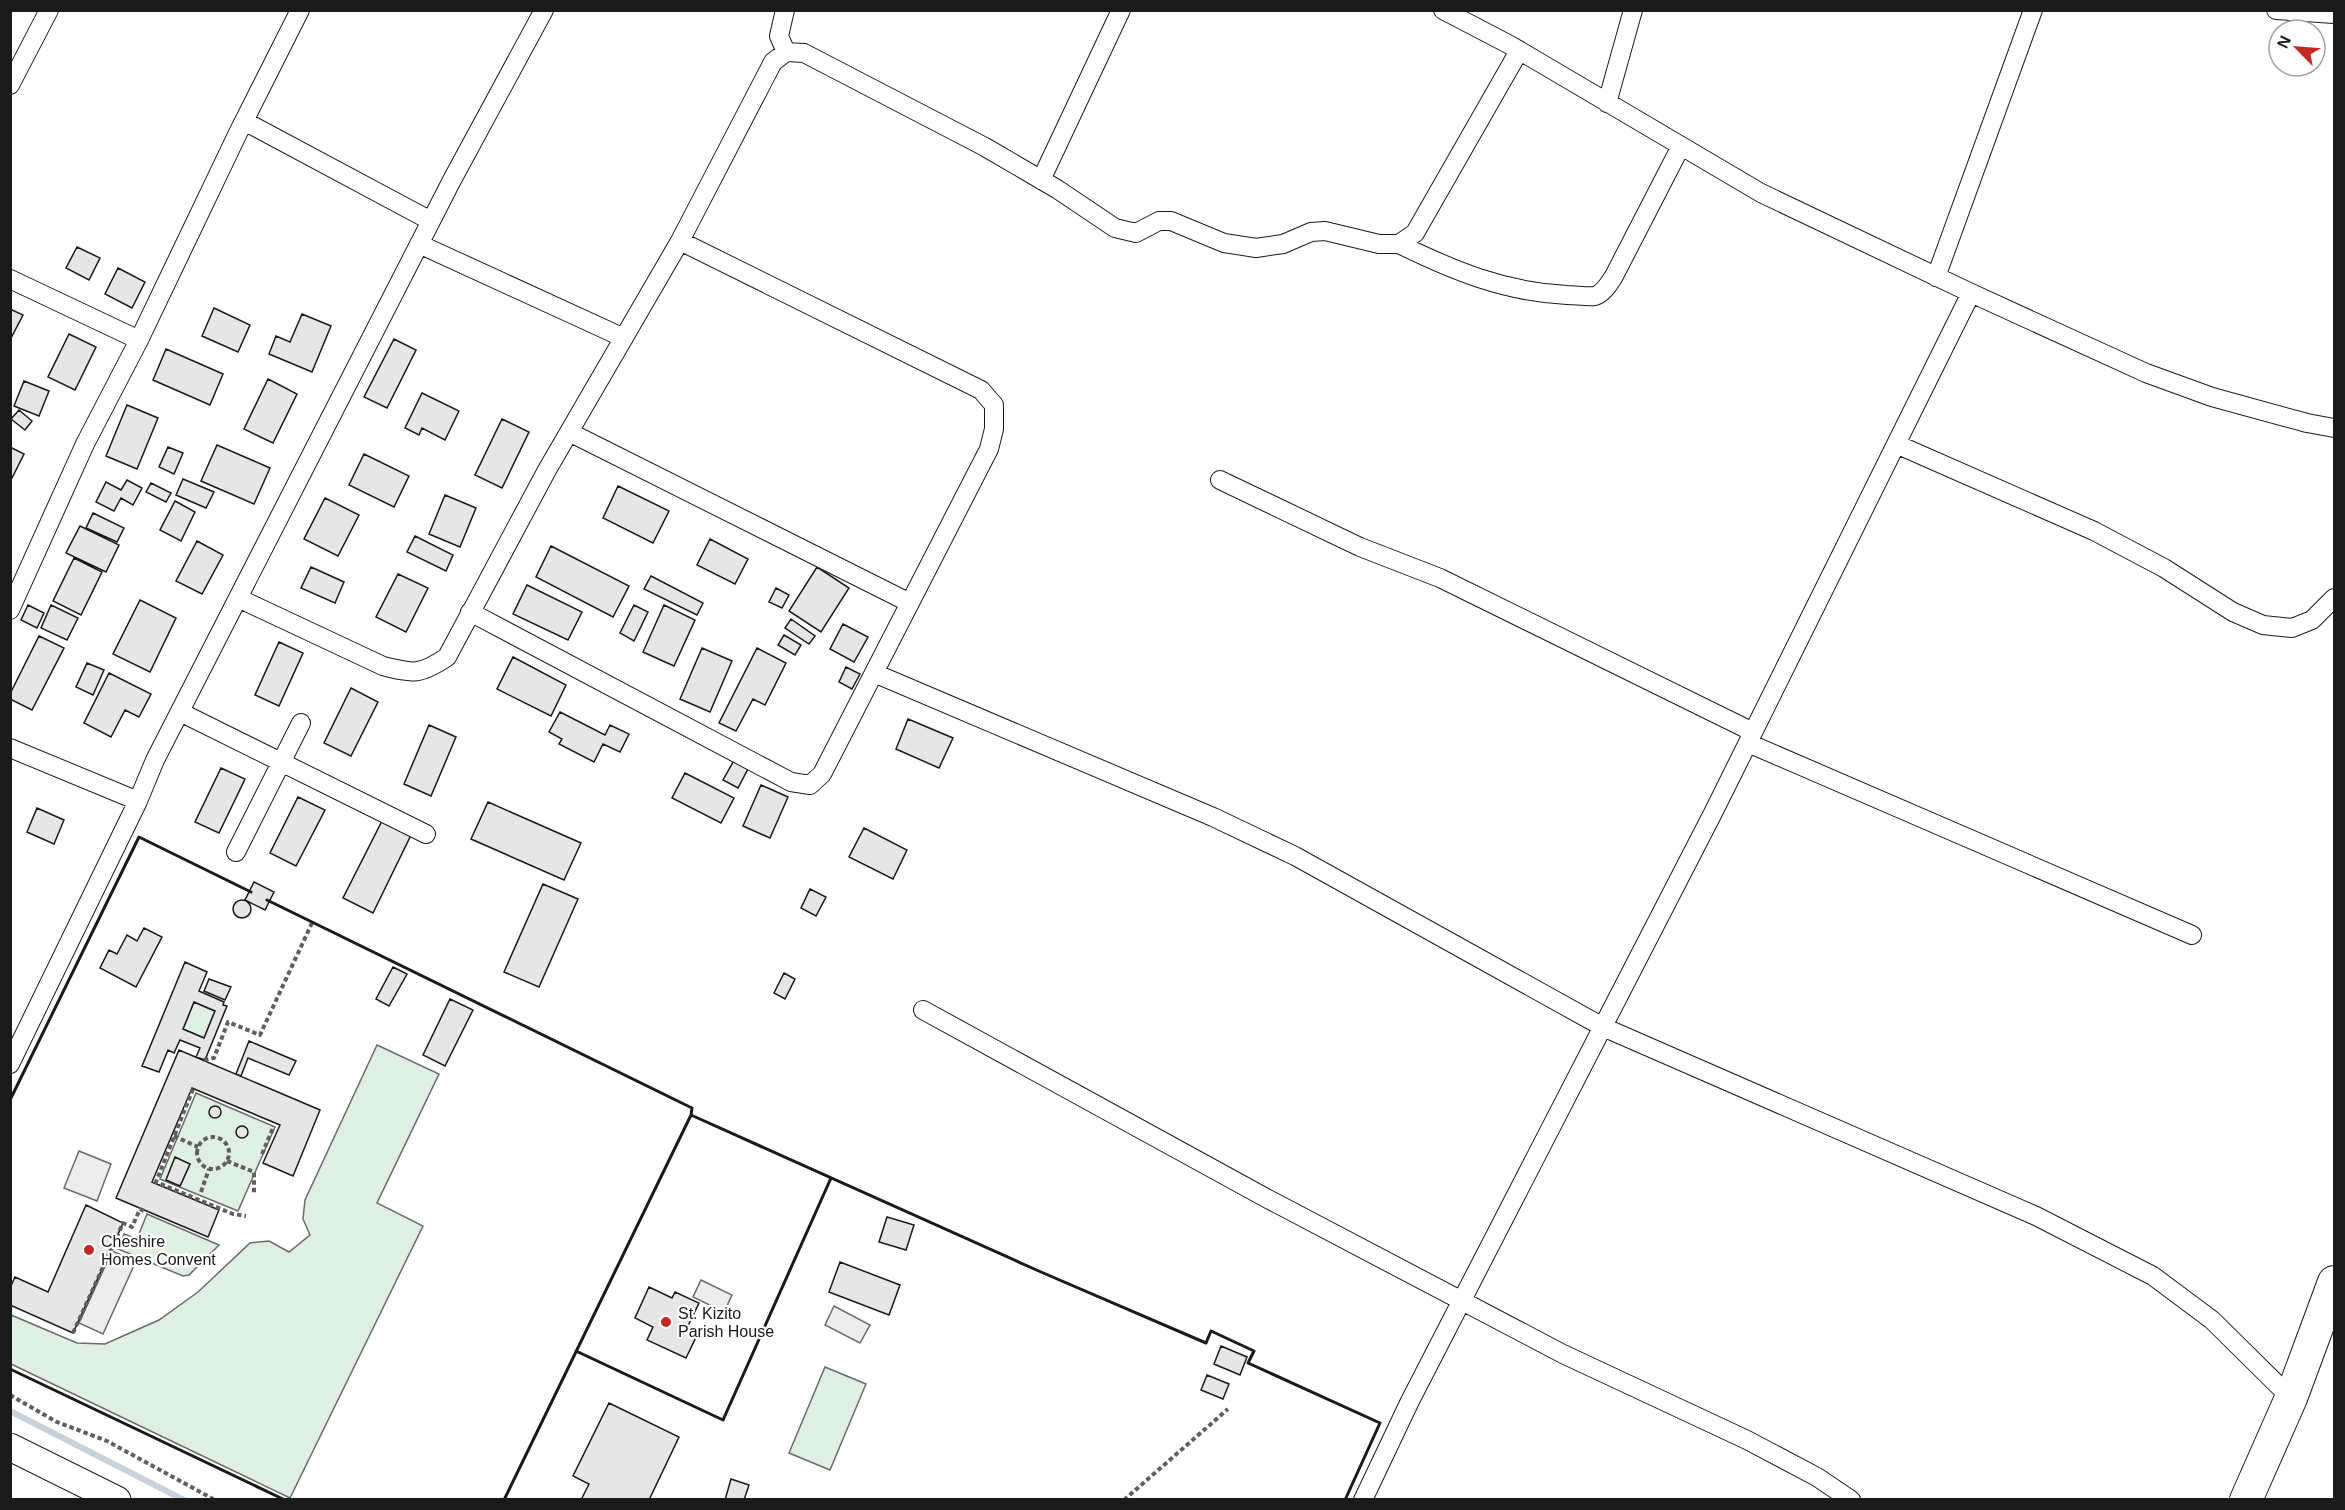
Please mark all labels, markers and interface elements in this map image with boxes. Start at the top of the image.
north arrow [2267,18,2327,78]
text: N [2274,33,2294,51]
place label: Cheshire Homes Convent [101,1233,216,1268]
marker: Cheshire Homes Convent [82,1243,96,1257]
place label: St. Kizito Parish House [678,1305,774,1340]
marker: St. Kizito Parish House [659,1315,673,1329]

